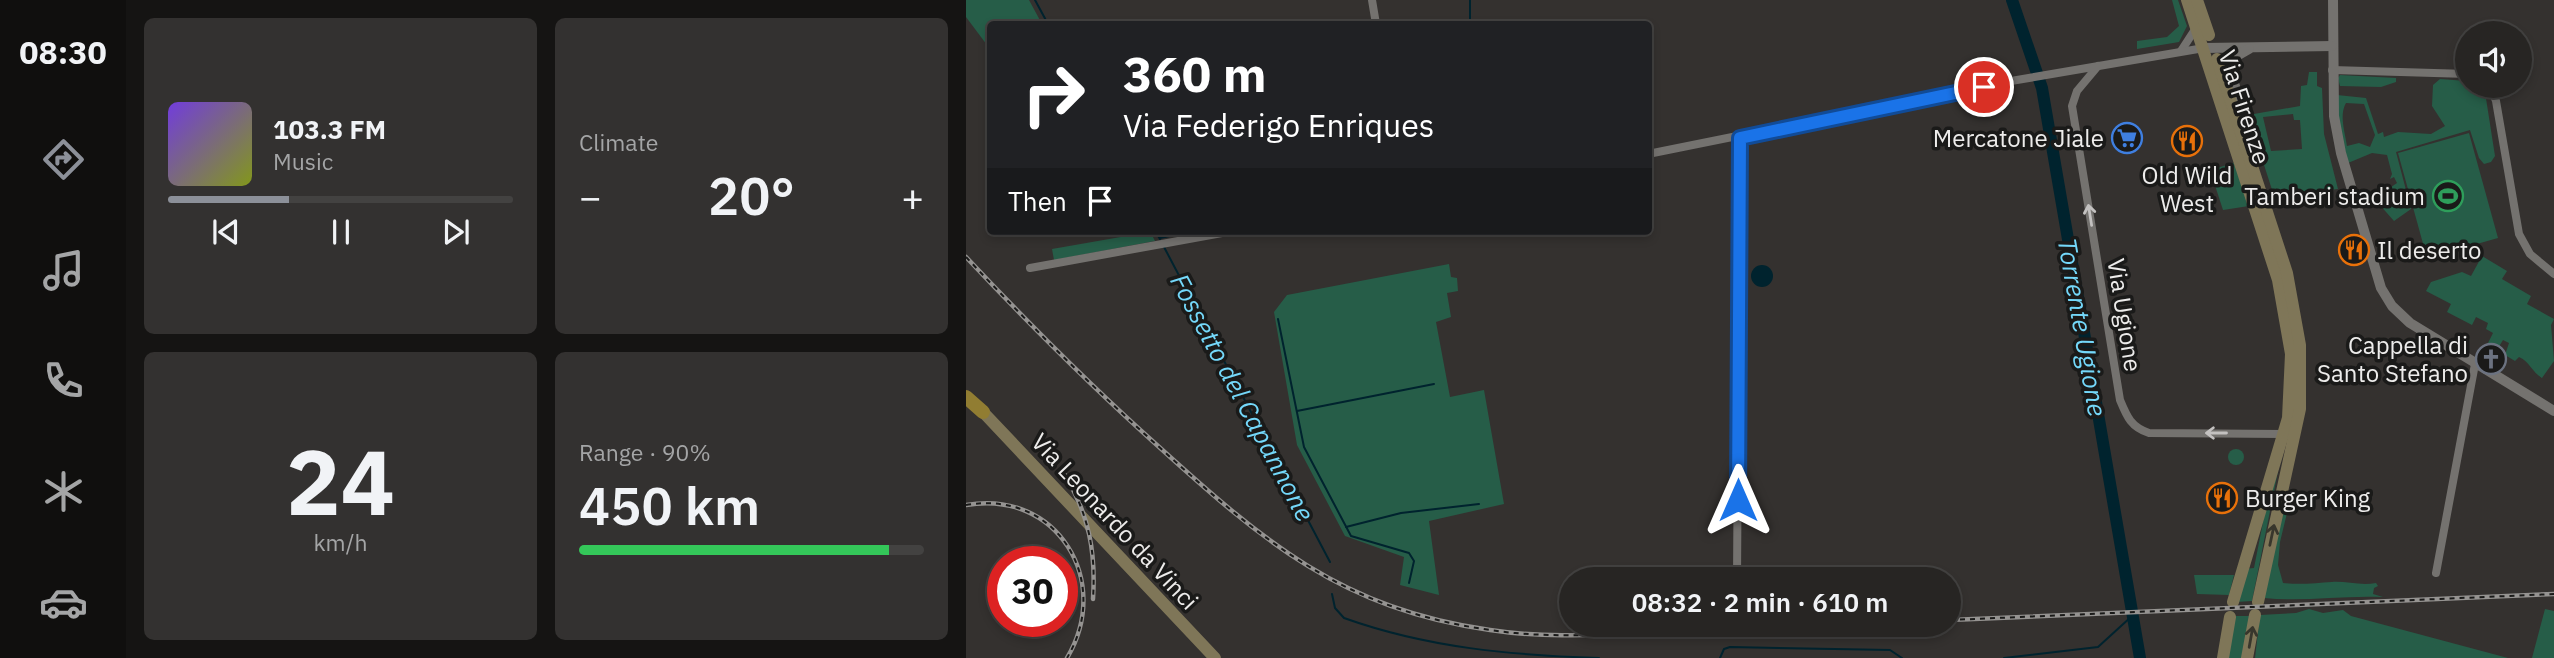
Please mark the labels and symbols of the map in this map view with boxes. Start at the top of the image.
street label: Via Firenze [2212,46,2278,168]
pin [1954,57,2014,117]
supermarket icon: Mercatone Jiale [2110,121,2144,155]
place label: Mercatone Jiale [1933,122,2104,154]
restaurant icon: Old Wild West [2170,124,2204,158]
place label: Old Wild West [2142,159,2232,219]
sports icon: Tamberi stadium [2431,179,2465,213]
place label: Tamberi stadium [2244,180,2425,212]
one-way arrow [2083,204,2096,227]
restaurant icon: Il deserto [2337,233,2371,267]
place label: Il deserto [2377,234,2481,266]
water label: Torrente Ugione [2051,235,2115,419]
street label: Via Ugione [2100,256,2150,374]
water label: Fossetto del Capannone [1163,267,1323,527]
place label: Cappella di Santo Stefano [2317,329,2468,389]
church icon: Cappella di Santo Stefano [2474,342,2508,376]
street label: Via Leonardo da Vinci [1025,426,1205,616]
one-way arrow [2205,426,2228,440]
position arrow [1701,463,1775,537]
restaurant icon: Burger King [2205,481,2239,515]
place label: Burger King [2245,482,2371,514]
one-way arrow [2265,524,2279,547]
speed limit sign: 30 [987,546,1078,637]
one-way arrow [2245,626,2258,649]

